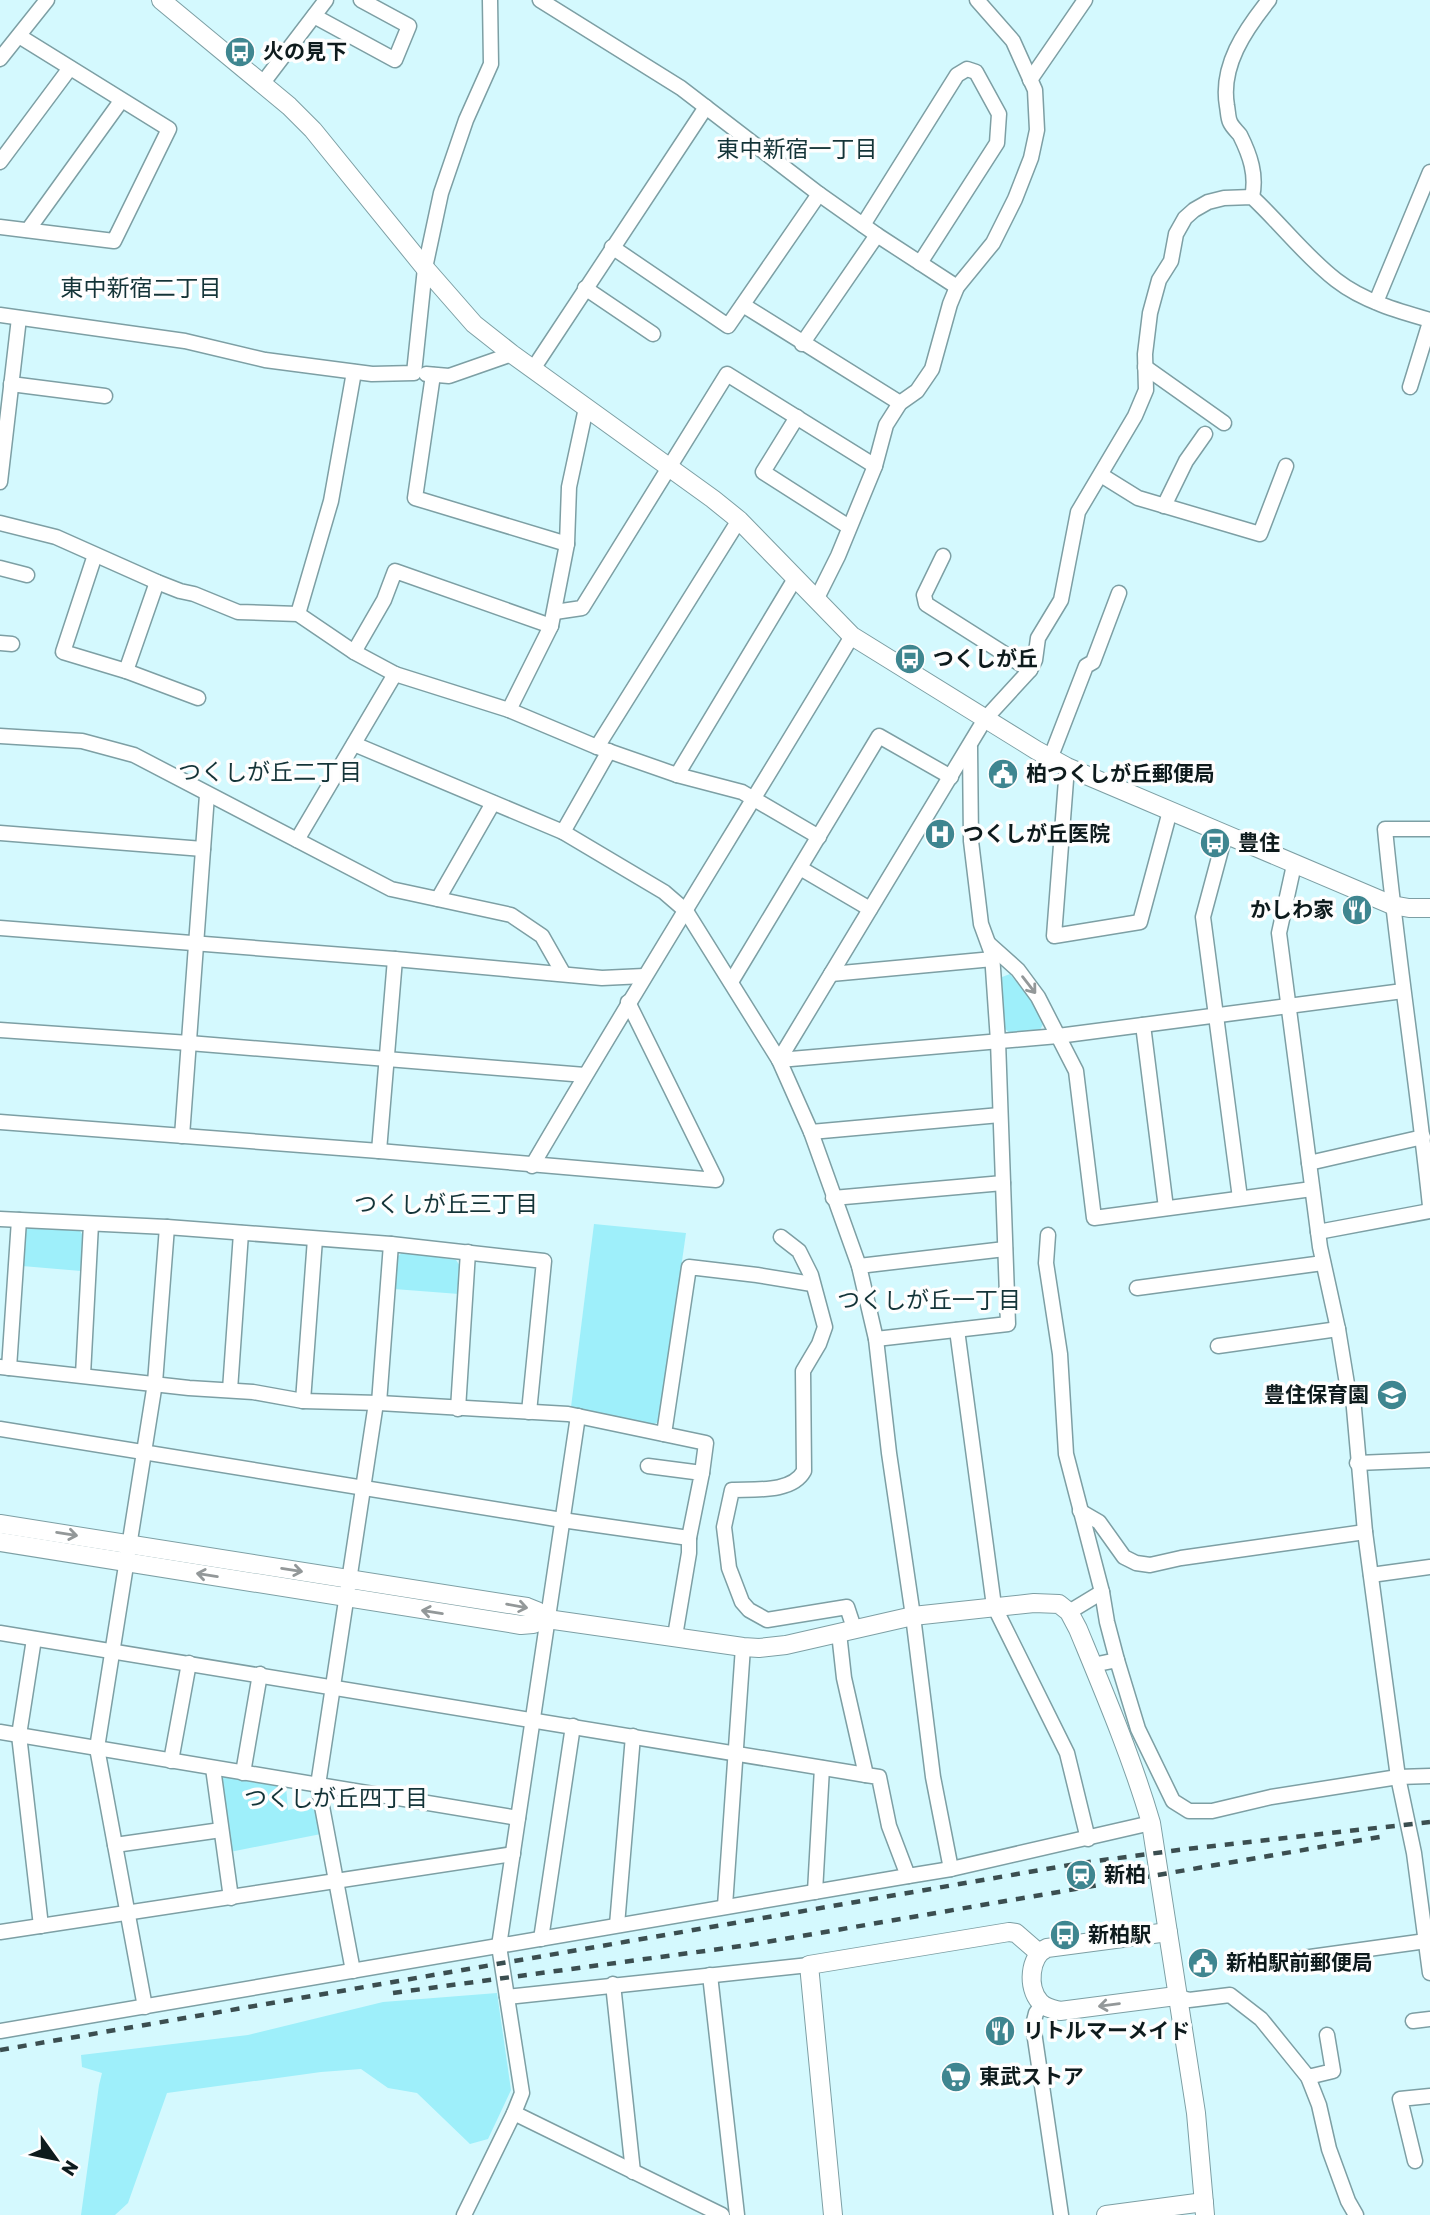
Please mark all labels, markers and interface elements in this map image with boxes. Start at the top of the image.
bus stop icon: 火の見下 [223,35,257,69]
place label: 火の見下 [263,39,347,64]
district label: 東中新宿一丁目 [717,135,878,163]
district label: 東中新宿二丁目 [61,274,222,302]
bus stop icon: つくしが丘 [893,642,927,676]
place label: つくしが丘 [933,646,1038,671]
public building icon: 柏つくしが丘郵便局 [986,757,1020,791]
district label: つくしが丘二丁目 [178,758,362,786]
place label: 柏つくしが丘郵便局 [1026,761,1215,786]
hospital icon: つくしが丘医院 [923,817,957,851]
place label: つくしが丘医院 [963,821,1110,846]
bus stop icon: 豊住 [1198,826,1232,860]
place label: 豊住 [1238,830,1280,855]
restaurant icon: かしわ家 [1340,893,1374,927]
place label: かしわ家 [1250,897,1334,922]
one-way arrow [1021,975,1036,994]
district label: つくしが丘三丁目 [354,1190,538,1218]
district label: つくしが丘一丁目 [837,1286,1021,1314]
school or university icon: 豊住保育園 [1375,1378,1409,1412]
place label: 豊住保育園 [1264,1382,1369,1407]
one-way arrow [56,1528,78,1541]
one-way arrow [280,1564,303,1577]
one-way arrow [196,1569,219,1582]
one-way arrow [505,1600,528,1613]
one-way arrow [421,1605,444,1618]
district label: つくしが丘四丁目 [244,1784,428,1812]
station icon: 新柏 [1064,1858,1098,1892]
place label: 新柏 [1104,1862,1146,1887]
bus stop icon: 新柏駅 [1048,1918,1082,1952]
place label: 新柏駅 [1088,1922,1151,1947]
public building icon: 新柏駅前郵便局 [1186,1946,1220,1980]
place label: 新柏駅前郵便局 [1226,1950,1373,1975]
one-way arrow [1098,1999,1121,2012]
restaurant icon: リトルマーメイド [983,2014,1017,2048]
place label: リトルマーメイド [1023,2018,1190,2043]
supermarket icon: 東武ストア [939,2060,973,2094]
place label: 東武ストア [979,2064,1084,2089]
north arrow [21,2124,91,2194]
text: N [56,2156,83,2180]

